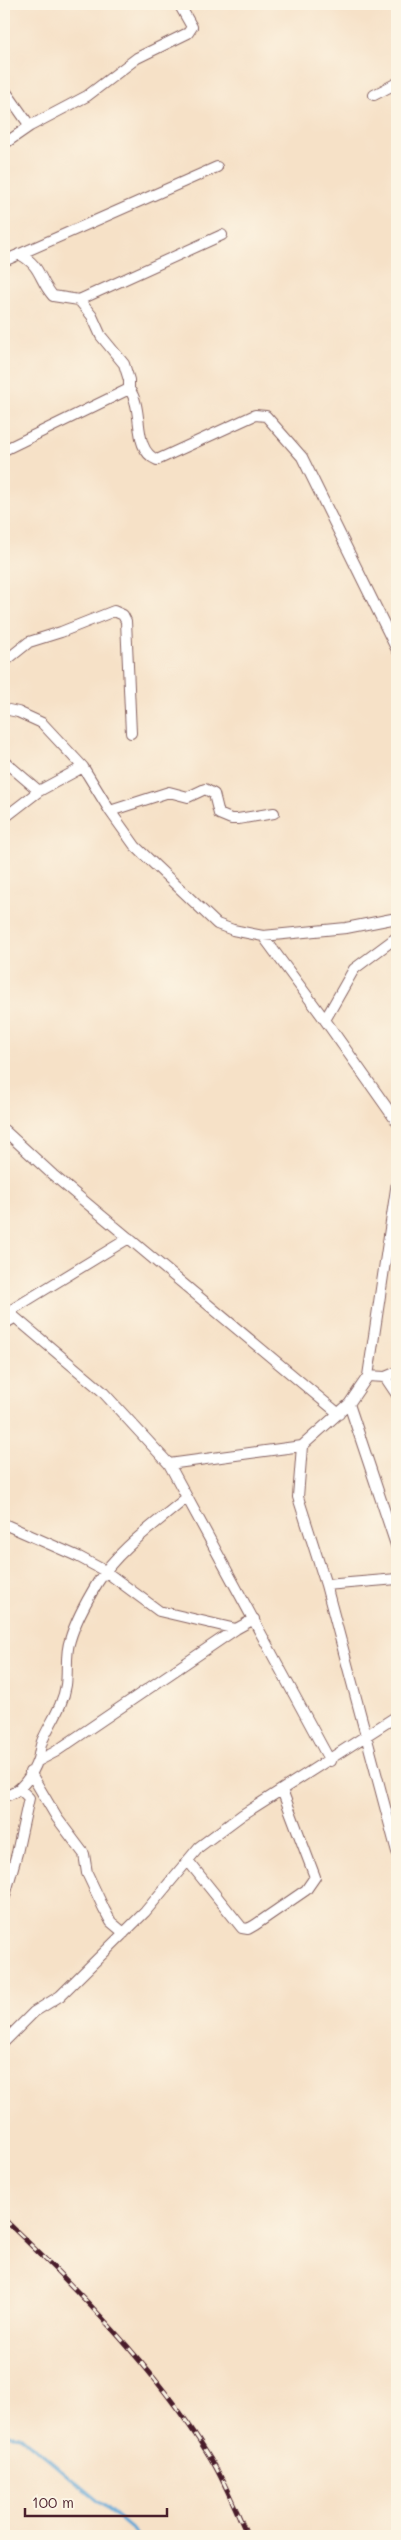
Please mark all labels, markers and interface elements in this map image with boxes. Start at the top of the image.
scale bar [25,2485,168,2517]
text: 100 m [32,2492,74,2512]

